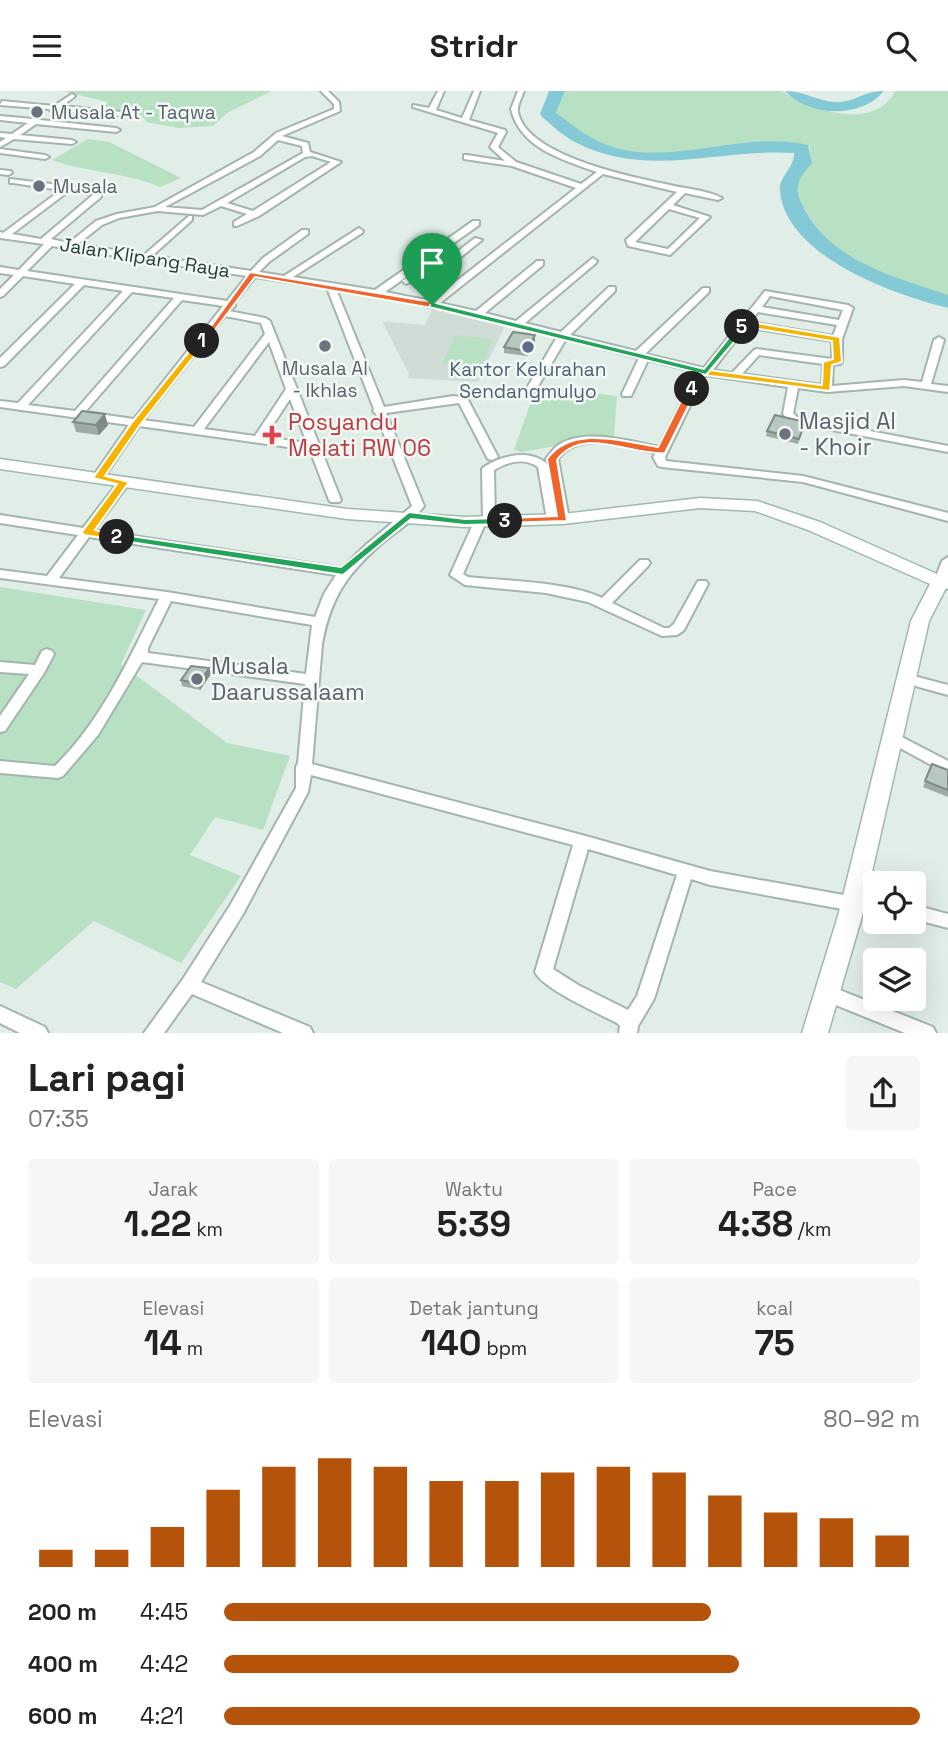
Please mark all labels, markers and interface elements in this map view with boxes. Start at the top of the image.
text: Stridr [430,26,518,66]
icon: menu [28,27,66,65]
icon: search [882,27,920,65]
place label: Musala At - Taqwa [51,100,216,125]
marker: Musala At - Taqwa [29,104,45,120]
place label: Musala [53,174,118,199]
marker: Musala [31,178,47,194]
street label: Jalan Klipang Raya [58,232,232,283]
pin [402,233,462,305]
icon: arrive [413,244,451,282]
pin: 5 [724,309,760,345]
text: 5 [736,314,747,339]
pin: 1 [184,323,220,359]
text: 1 [197,328,206,353]
marker: Musala Al - Ikhlas [317,338,333,354]
marker: Kantor Kelurahan Sendangmulyo [520,339,536,355]
place label: Musala Al - Ikhlas [282,356,368,403]
place label: Kantor Kelurahan Sendangmulyo [450,357,606,404]
pin: 4 [674,371,710,407]
text: 4 [685,376,698,401]
place label: Masjid Al - Khoir [799,406,896,462]
place label: Posyandu Melati RW 06 [288,407,431,463]
marker: Posyandu Melati RW 06 [262,425,282,445]
marker: Masjid Al - Khoir [777,426,793,442]
pin: 3 [488,503,522,539]
text: 3 [499,508,510,533]
pin: 2 [100,519,134,555]
text: 2 [111,524,122,549]
place label: Musala Daarussalaam [211,651,365,707]
marker: Musala Daarussalaam [189,671,205,687]
map controls [863,871,926,1011]
button: locate [863,871,926,934]
button: layers [863,948,926,1011]
text: Lari pagi [28,1054,186,1102]
button: share [846,1056,920,1130]
text: 07:35 [28,1104,89,1134]
text: Jarak [148,1177,198,1202]
text: Waktu [445,1177,503,1202]
text: Pace [752,1177,797,1202]
text: 1.22 [124,1202,192,1246]
text: 5:39 [437,1202,511,1246]
text: 4:38 [718,1202,793,1246]
text: km [192,1217,223,1242]
text: /km [793,1217,831,1242]
text: Elevasi [142,1296,204,1321]
text: Detak jantung [409,1296,539,1321]
text: kcal [756,1296,793,1321]
text: 14 [144,1321,182,1365]
text: 140 [421,1321,482,1365]
text: 75 [754,1321,795,1365]
text: m [182,1336,203,1361]
text: bpm [482,1336,527,1361]
text: Elevasi [28,1404,103,1434]
text: 80–92 m [823,1404,920,1434]
text: 200 m [28,1597,97,1627]
text: 4:45 [140,1597,188,1627]
text: 400 m [28,1649,98,1679]
text: 4:42 [140,1649,188,1679]
text: 600 m [28,1701,98,1731]
text: 4:21 [140,1701,184,1731]

